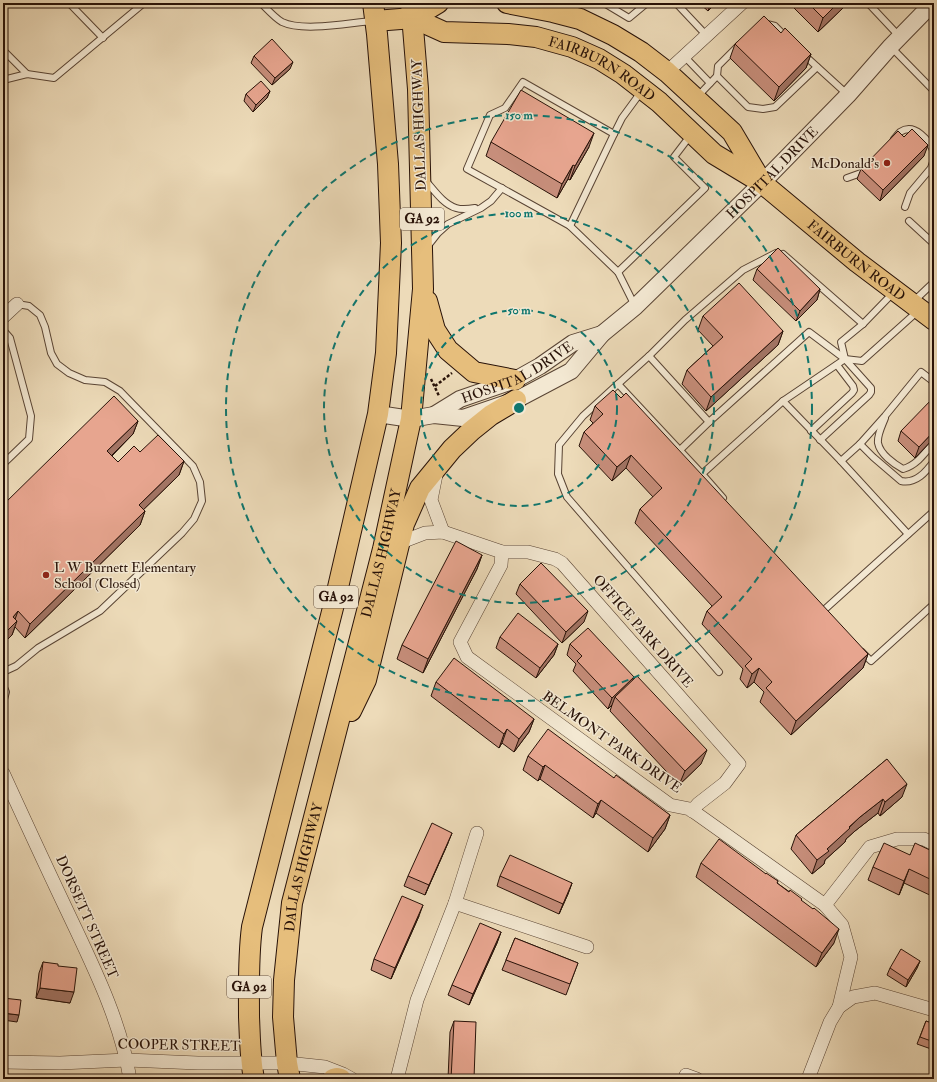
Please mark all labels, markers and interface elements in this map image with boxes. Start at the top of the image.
street label: FAIRBURN ROAD [547,32,659,104]
street label: DALLAS HIGHWAY [408,58,430,191]
text: 150 m [505,108,533,123]
street label: HOSPITAL DRIVE [722,123,821,222]
place label: McDonald's [810,155,879,172]
marker: McDonald's [882,158,892,168]
text: 100 m [505,206,534,221]
road number: GA 92 [400,208,444,230]
street label: FAIRBURN ROAD [804,216,909,304]
text: 50 m [507,303,531,318]
street label: HOSPITAL DRIVE [459,337,576,406]
centre of rings [512,401,526,415]
street label: DALLAS HIGHWAY [357,487,404,619]
place label: L W Burnett Elementary School (Closed) [54,559,197,592]
marker: L W Burnett Elementary School (Closed) [41,570,51,580]
street label: OFFICE PARK DRIVE [589,571,697,691]
road number: GA 92 [314,586,358,608]
street label: BELMONT PARK DRIVE [539,687,685,797]
street label: DALLAS HIGHWAY [281,801,326,933]
street label: DORSETT STREET [52,853,122,982]
road number: GA 92 [227,976,271,998]
street label: COOPER STREET [117,1035,241,1055]

